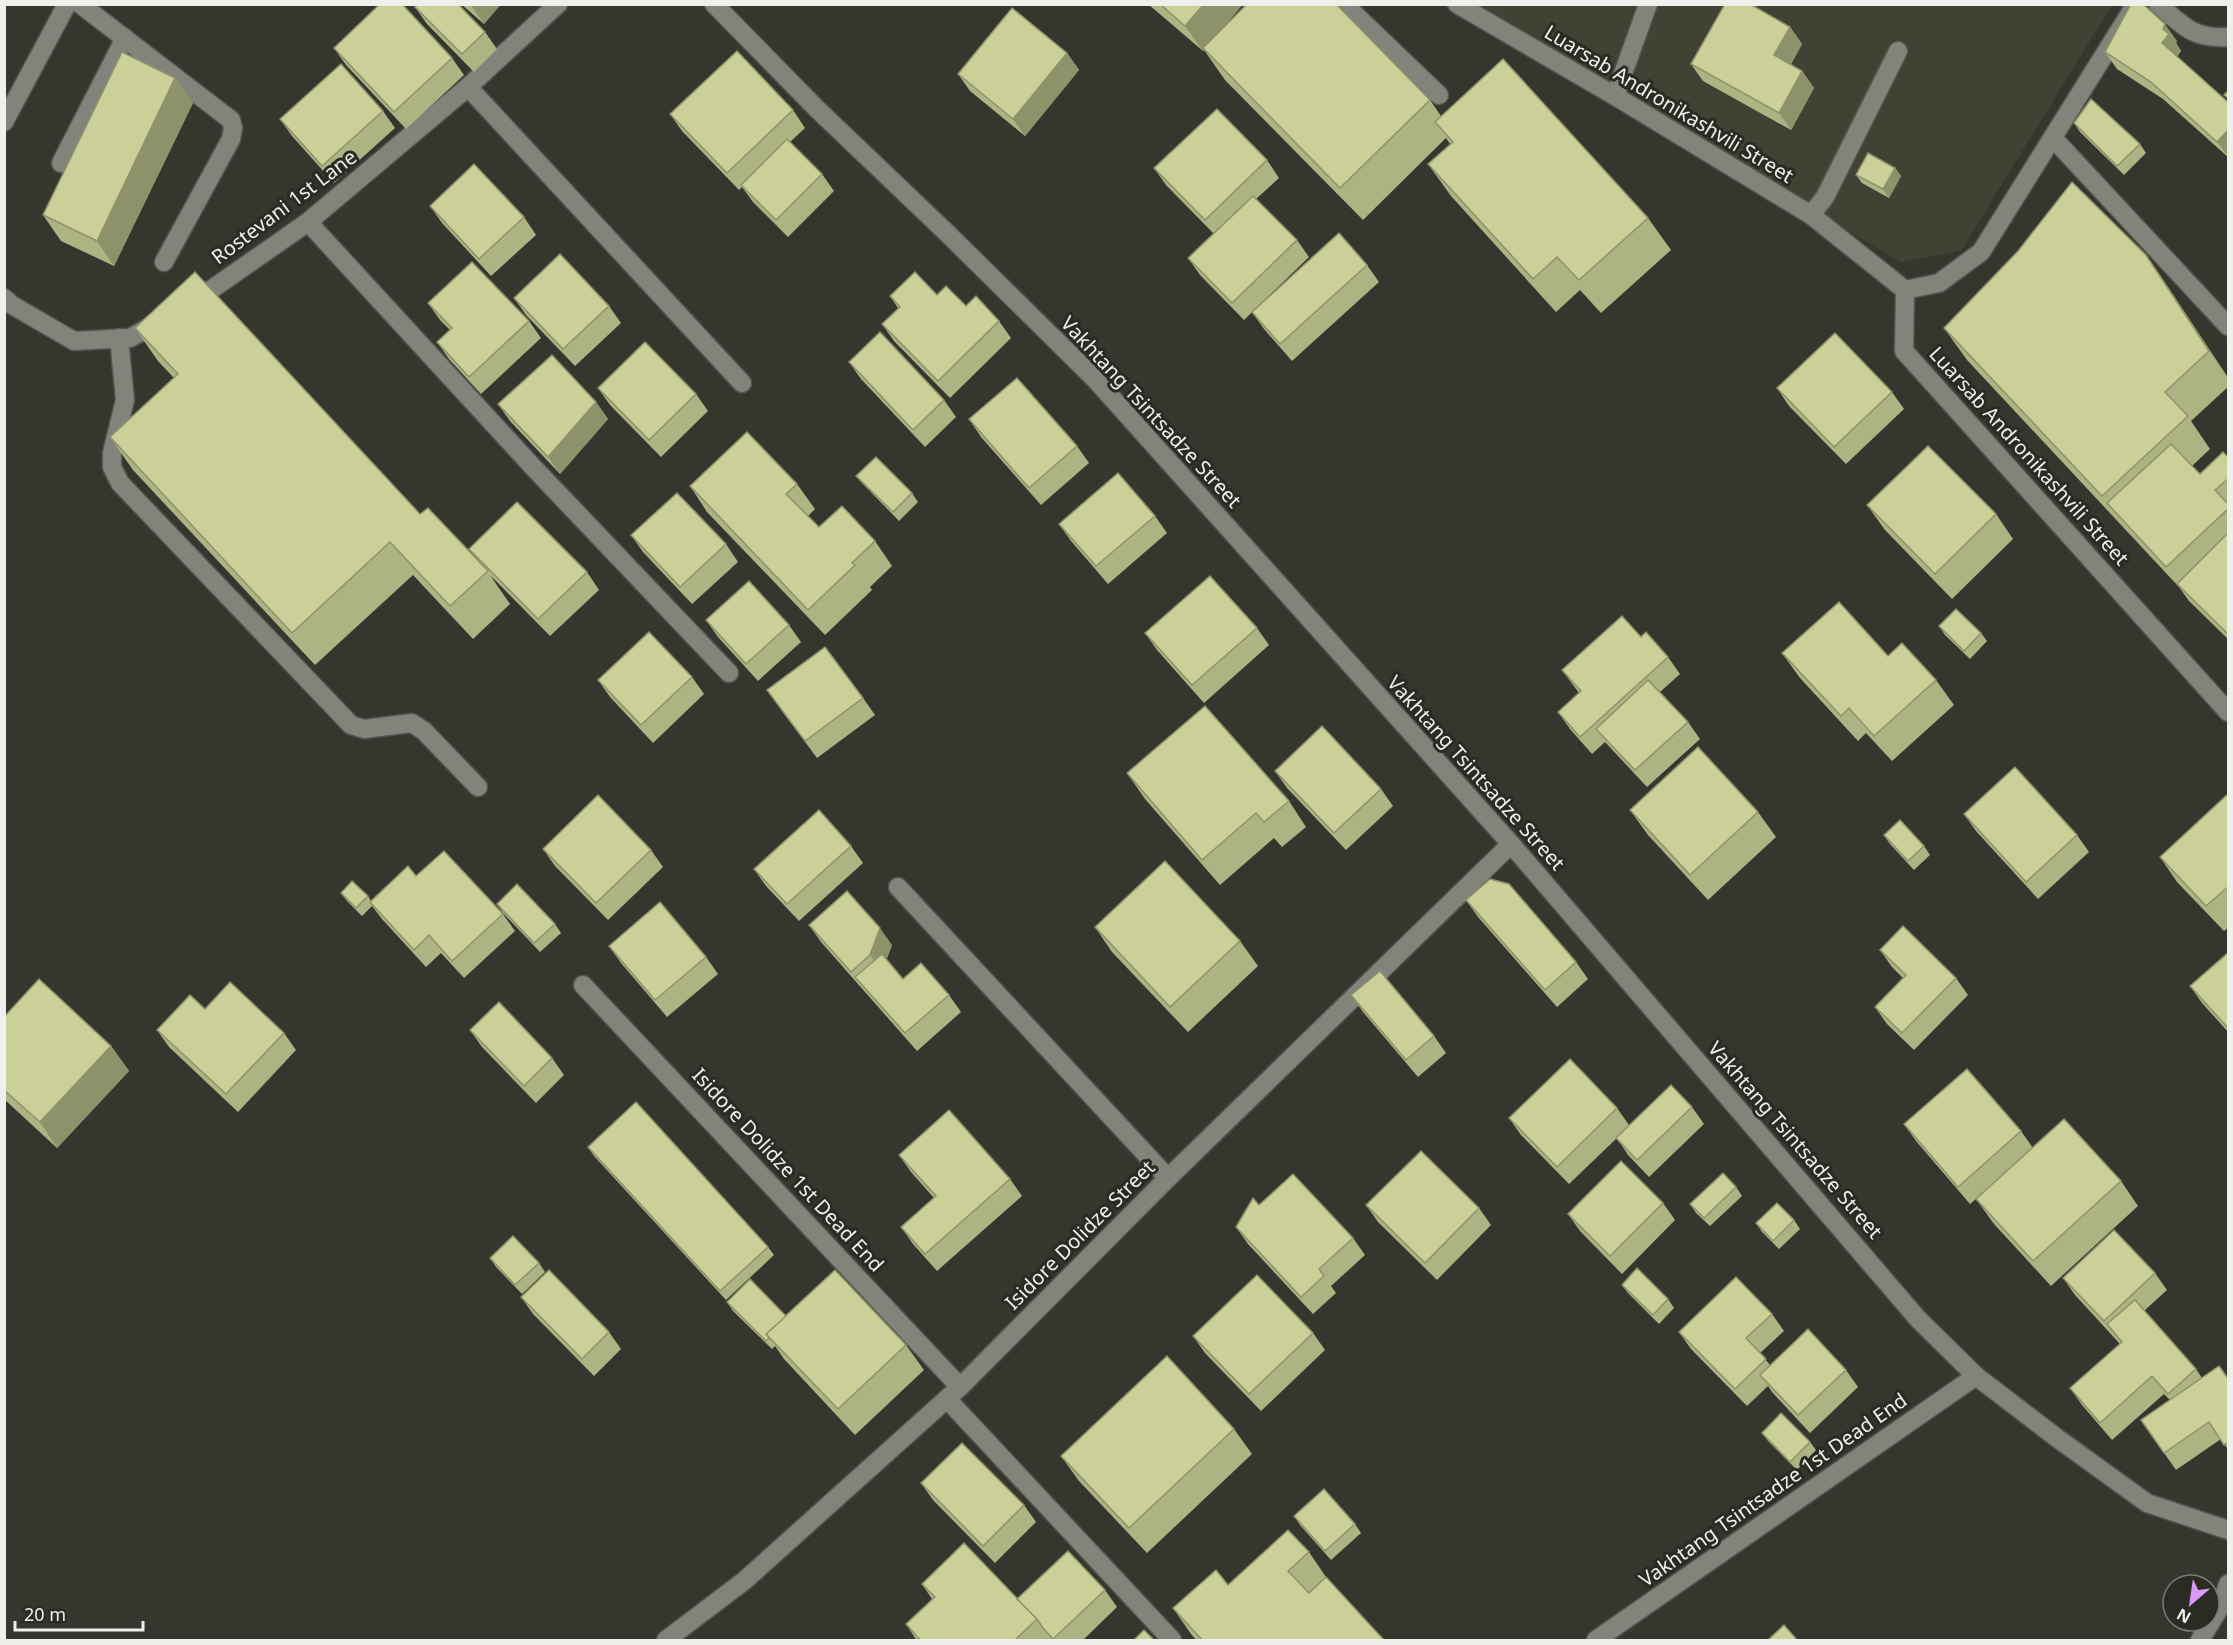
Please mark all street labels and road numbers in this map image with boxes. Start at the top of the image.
street label: Luarsab Andronikashvili Street [1540,18,1799,189]
street label: Rostevani 1st Lane [206,143,362,270]
street label: Vakhtang Tsintsadze Street [1055,310,1248,513]
street label: Luarsab Andronikashvili Street [1924,340,2135,571]
street label: Vakhtang Tsintsadze Street [1382,670,1571,876]
street label: Vakhtang Tsintsadze Street [1702,1035,1889,1244]
street label: Isidore Dolidze 1st Dead End [687,1062,890,1277]
street label: Isidore Dolidze Street [999,1154,1160,1315]
street label: Vakhtang Tsintsadze 1st Dead End [1633,1386,1912,1593]

